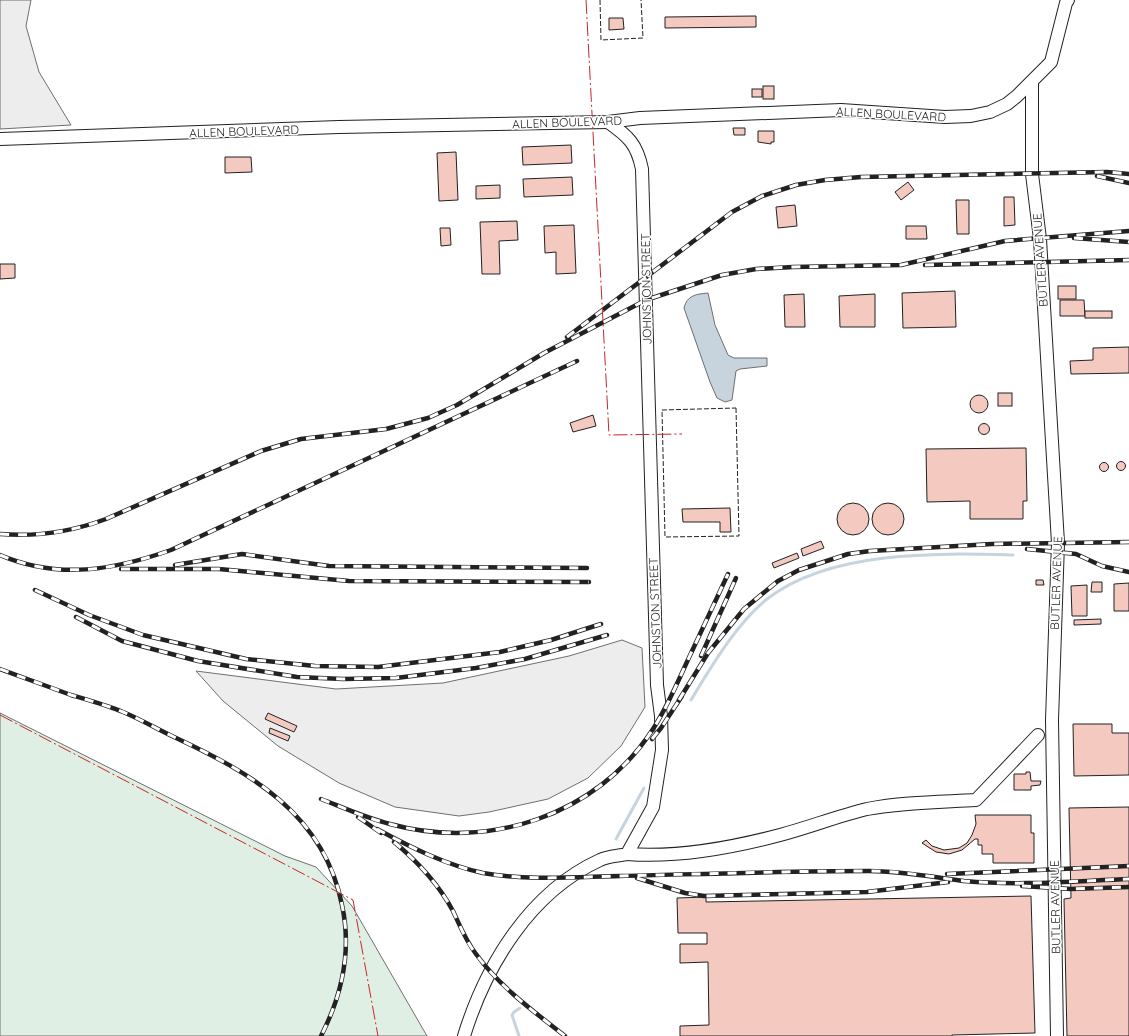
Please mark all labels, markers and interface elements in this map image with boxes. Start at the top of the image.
street label: ALLEN BOULEVARD [836,104,947,124]
street label: ALLEN BOULEVARD [512,113,623,131]
street label: ALLEN BOULEVARD [189,122,300,140]
street label: BUTLER AVENUE [1029,213,1051,307]
street label: JOHNSTON STREET [638,233,654,345]
street label: BUTLER AVENUE [1047,536,1065,630]
street label: JOHNSTON STREET [646,557,664,669]
street label: BUTLER AVENUE [1047,860,1063,954]

